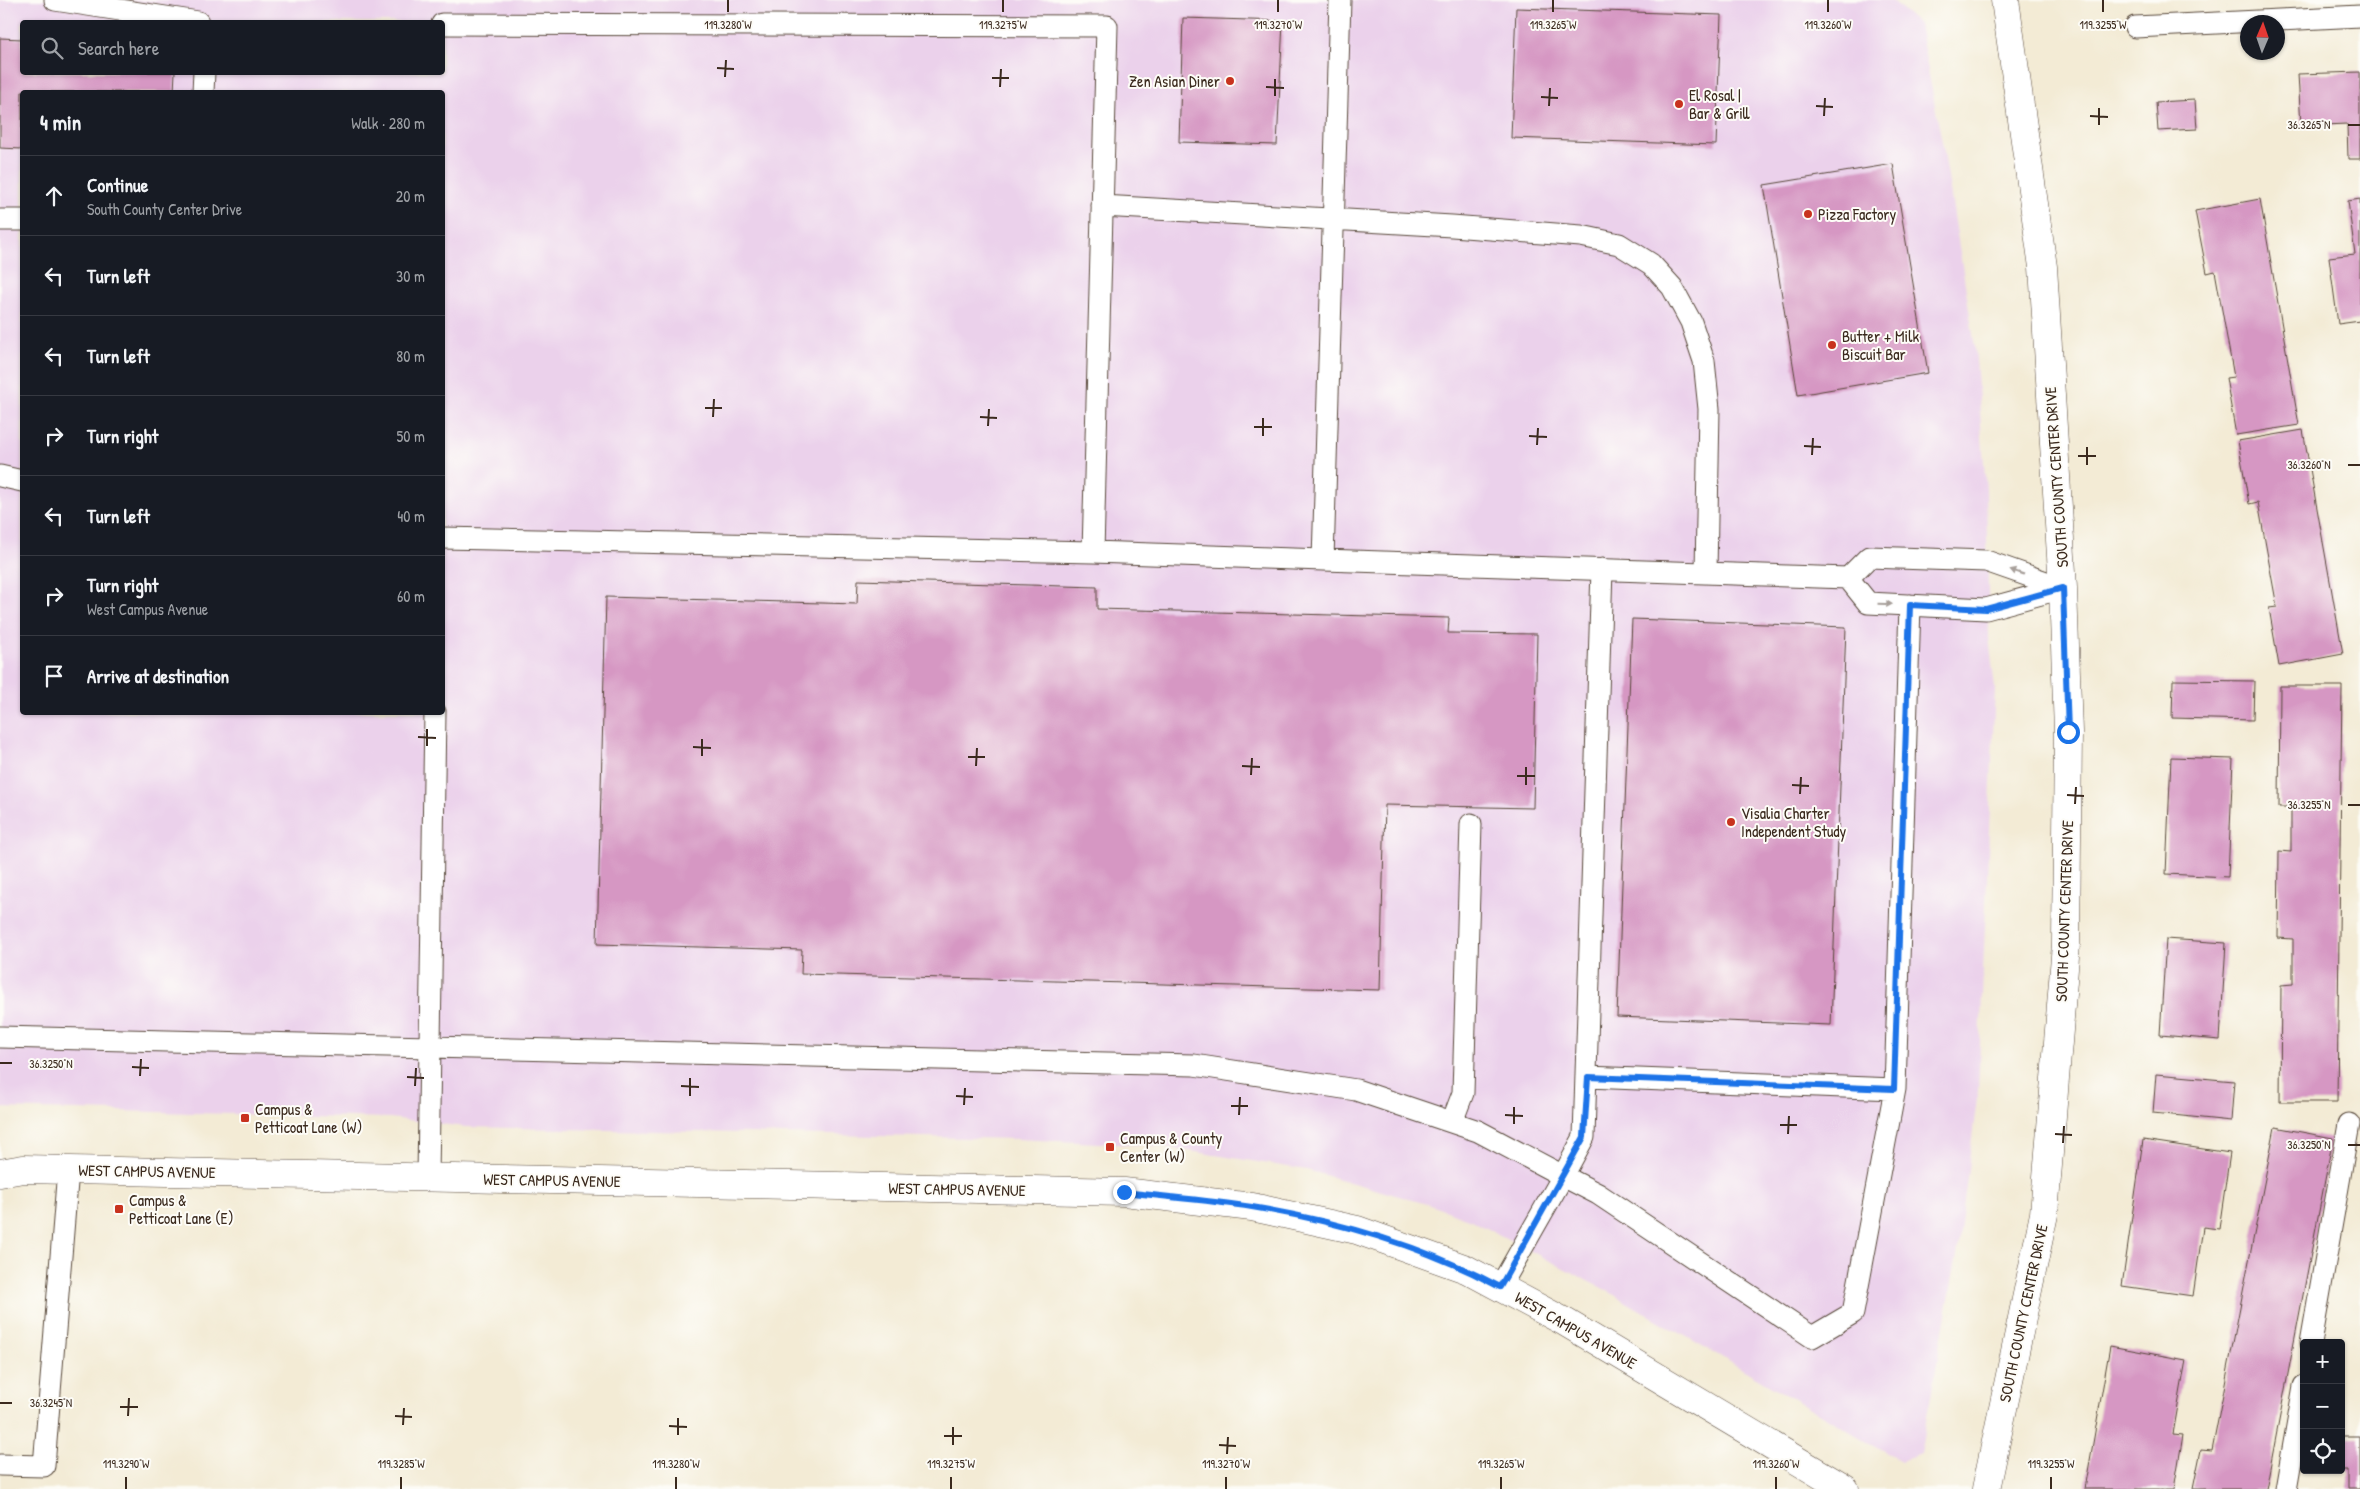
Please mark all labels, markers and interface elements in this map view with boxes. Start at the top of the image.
north arrow [2240,15,2285,60]
text: 119.3280°W [704,16,752,33]
text: 119.3275°W [979,16,1028,33]
text: 119.3270°W [1254,16,1303,33]
text: 119.3265°W [1530,16,1577,33]
text: 119.3260°W [1804,16,1852,33]
text: 119.3255°W [2079,16,2127,33]
search box [20,20,445,75]
icon: search [38,34,66,62]
text: Search here [78,35,159,61]
place label: Zen Asian Diner [1129,70,1220,92]
marker: Zen Asian Diner [1224,75,1236,87]
place label: El Rosal | Bar & Grill [1689,84,1750,124]
marker: El Rosal | Bar & Grill [1673,98,1685,110]
text: 4 min [40,108,81,137]
text: Walk · 280 m [351,112,425,134]
text: 36.3265°N [2288,116,2330,133]
text: Continue [87,172,148,198]
icon: ahead [40,182,68,210]
text: 20 m [396,185,425,207]
text: South County Center Drive [87,198,242,220]
place label: Pizza Factory [1818,203,1897,225]
marker: Pizza Factory [1802,208,1814,220]
icon: left [40,262,68,290]
text: Turn left [87,263,150,289]
text: 30 m [396,265,425,287]
place label: Butter + Milk Biscuit Bar [1842,325,1919,365]
marker: Butter + Milk Biscuit Bar [1826,339,1838,351]
icon: left [40,342,68,370]
text: Turn left [87,343,150,369]
text: 80 m [396,345,425,367]
street label: SOUTH COUNTY CENTER DRIVE [2039,386,2073,568]
icon: right [40,422,68,450]
text: Turn right [87,423,158,449]
text: 50 m [397,425,425,447]
text: 36.3260°N [2287,456,2331,473]
icon: left [40,502,68,530]
text: Turn left [87,503,150,529]
text: 40 m [397,505,425,527]
one-way arrow [2010,568,2025,575]
text: Turn right [87,572,158,598]
icon: right [40,582,68,610]
text: 60 m [397,585,425,607]
text: West Campus Avenue [87,598,208,620]
one-way arrow [1877,600,1893,608]
icon: arrive [40,662,68,690]
text: Arrive at destination [87,663,229,689]
route start [2057,721,2080,744]
text: 36.3255°N [2287,796,2331,813]
place label: Visalia Charter Independent Study [1741,802,1847,842]
marker: Visalia Charter Independent Study [1725,816,1737,828]
street label: SOUTH COUNTY CENTER DRIVE [2050,820,2078,1002]
text: 36.3250°N [29,1055,73,1072]
place label: Campus & Petticoat Lane (W) [255,1098,362,1138]
marker: Campus & Petticoat Lane (W) [239,1112,251,1124]
place label: Campus & County Center (W) [1120,1127,1223,1167]
text: 36.3250°N [2287,1136,2331,1153]
marker: Campus & County Center (W) [1104,1141,1116,1153]
street label: WEST CAMPUS AVENUE [78,1159,216,1183]
street label: WEST CAMPUS AVENUE [483,1168,621,1192]
street label: WEST CAMPUS AVENUE [888,1177,1026,1201]
route end [1113,1181,1136,1204]
place label: Campus & Petticoat Lane (E) [129,1189,234,1229]
marker: Campus & Petticoat Lane (E) [113,1203,125,1215]
street label: SOUTH COUNTY CENTER DRIVE [1993,1222,2053,1404]
street label: WEST CAMPUS AVENUE [1511,1286,1641,1374]
map controls [2300,1339,2345,1474]
button: + [2300,1339,2345,1384]
button: − [2300,1384,2345,1429]
text: 36.3245°N [30,1394,72,1411]
button: locate [2300,1429,2345,1474]
text: 119.3290°W [103,1455,150,1472]
text: 119.3285°W [377,1455,425,1472]
text: 119.3280°W [652,1455,700,1472]
text: 119.3275°W [927,1455,976,1472]
text: 119.3270°W [1202,1455,1251,1472]
text: 119.3265°W [1478,1455,1525,1472]
text: 119.3260°W [1752,1455,1800,1472]
text: 119.3255°W [2027,1455,2075,1472]

